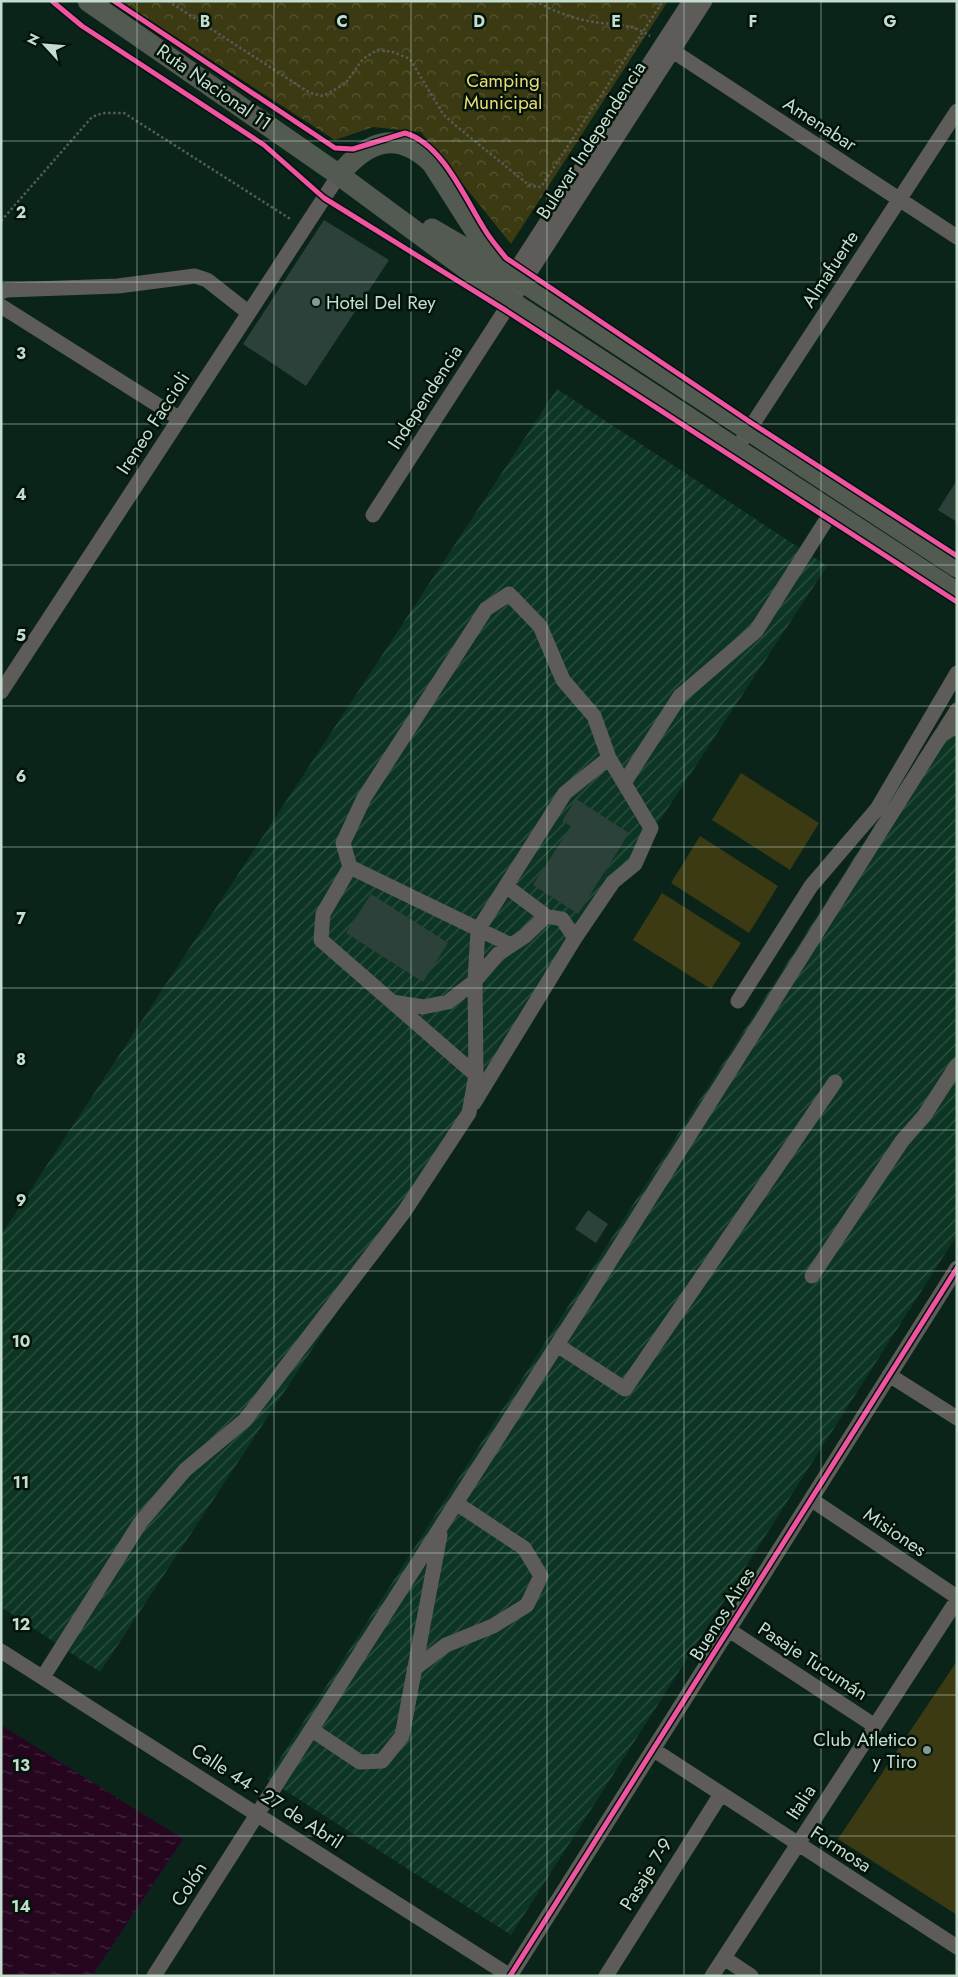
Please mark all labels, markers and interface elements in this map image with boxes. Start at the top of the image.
text: B [200,10,210,33]
text: C [336,10,348,33]
text: D [473,10,485,33]
text: E [611,10,621,33]
text: F [749,10,757,33]
text: G [883,10,897,33]
north arrow [20,20,70,70]
text: N [22,30,45,49]
street label: Ruta Nacional 11 [151,37,277,137]
street label: Bulevar Independencia [530,56,652,224]
park label: Camping Municipal [464,67,542,116]
street label: Amenabar [778,90,862,158]
text: 2 [16,201,26,224]
street label: Almafuerte [795,225,865,313]
place label: Hotel Del Rey [326,289,436,316]
marker: Hotel Del Rey [310,296,322,308]
street label: Independencia [381,339,469,455]
text: 3 [16,342,26,365]
street label: Ireneo Faccioli [110,366,196,480]
text: 4 [15,483,27,506]
text: 5 [16,624,26,647]
text: 6 [16,765,26,788]
text: 7 [16,907,26,930]
text: 8 [16,1048,26,1071]
text: 9 [16,1189,26,1212]
text: 10 [12,1330,30,1353]
text: 11 [13,1471,29,1494]
street label: Misiones [858,1501,932,1563]
street label: Buenos Aires [683,1562,762,1666]
text: 12 [12,1613,30,1636]
street label: Pasaje Tucumán [753,1615,873,1707]
place label: Club Atletico y Tiro [813,1726,917,1775]
street label: Calle 44 - 27 de Abril [186,1737,348,1855]
marker: Club Atletico y Tiro [921,1744,933,1756]
text: 13 [12,1754,30,1777]
street label: Italia [780,1779,822,1825]
street label: Formosa [805,1819,877,1879]
street label: Pasaje 7-9 [613,1833,679,1915]
street label: Colón [165,1856,213,1912]
text: 14 [11,1895,31,1918]

